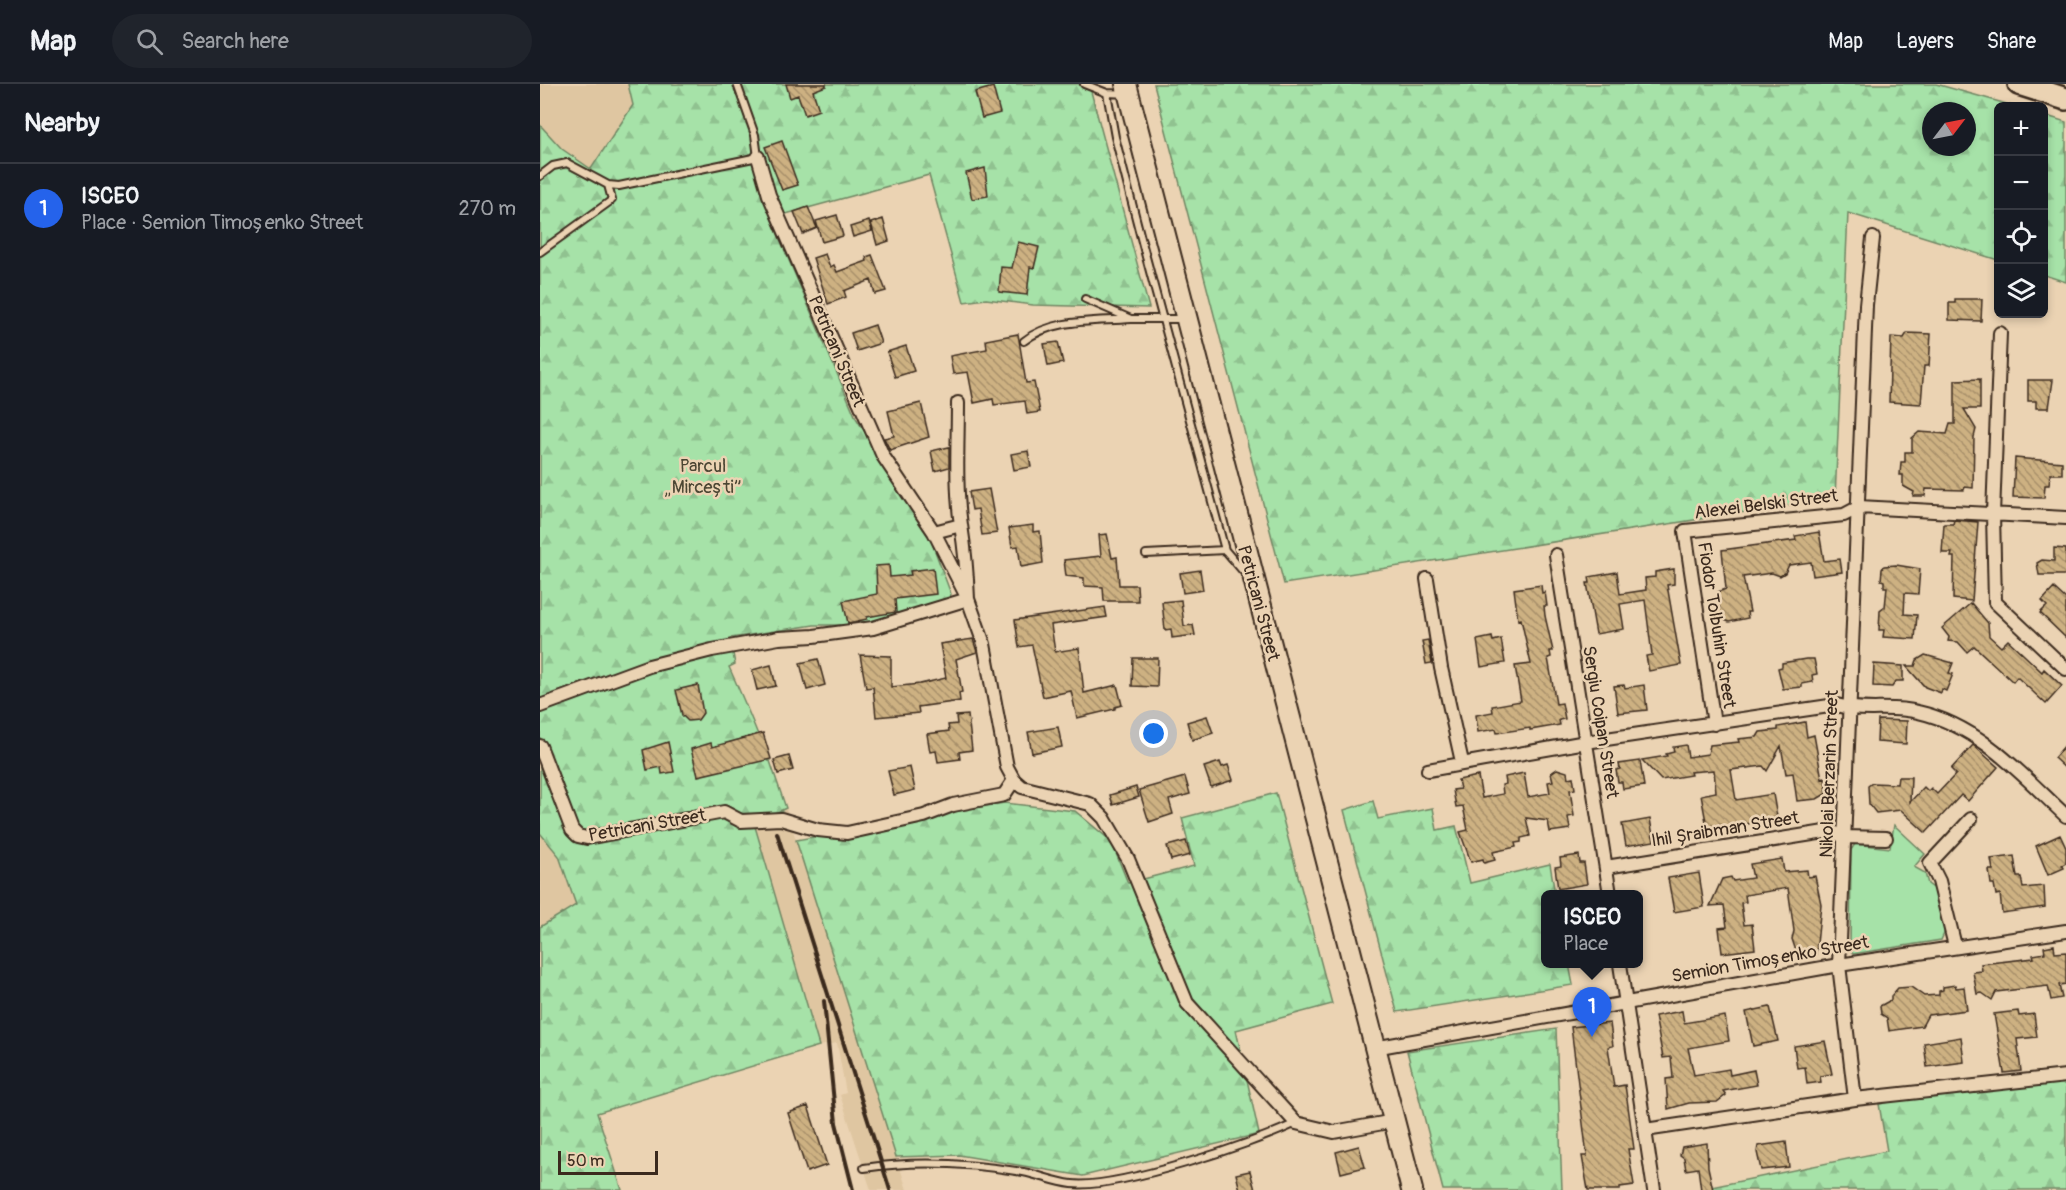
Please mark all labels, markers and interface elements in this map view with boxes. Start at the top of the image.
search box [112,14,532,68]
text: Map [30,24,76,59]
icon: search [133,25,166,58]
text: Search here [181,27,289,55]
text: Map [1828,28,1863,55]
text: Layers [1896,28,1954,55]
text: Share [1987,28,2036,55]
north arrow [1922,102,1976,156]
map controls [1994,102,2048,318]
button: + [1994,102,2048,156]
text: Nearby [24,107,100,139]
button: − [1994,156,2048,210]
text: ISCEO [81,182,139,210]
text: 1 [40,196,47,221]
text: 270 m [458,196,516,221]
text: Place · Semion Timoșenko Street [81,210,363,235]
button: locate [1994,210,2048,264]
button: layers [1994,264,2048,318]
street label: Petricani Street [803,292,871,411]
park label: Parcul „Mircești” [665,455,741,499]
street label: Alexei Belski Street [1693,484,1840,525]
street label: Fiodor Tolbuhin Street [1692,540,1741,710]
street label: Petricani Street [1232,543,1285,664]
street label: Sergiu Coipan Street [1577,644,1624,801]
street label: Nikolai Berzarin Street [1815,689,1844,858]
your location [1139,719,1168,748]
street label: Petricani Street [587,804,708,847]
street label: Ihil Șraibman Street [1649,806,1801,853]
popup [1541,890,1643,968]
text: ISCEO [1563,903,1621,931]
text: Place [1563,931,1608,956]
street label: Semion Timoșenko Street [1670,931,1871,988]
pin: 1 [1572,988,1612,1037]
scale bar [558,1148,658,1176]
text: 50 m [567,1151,604,1171]

